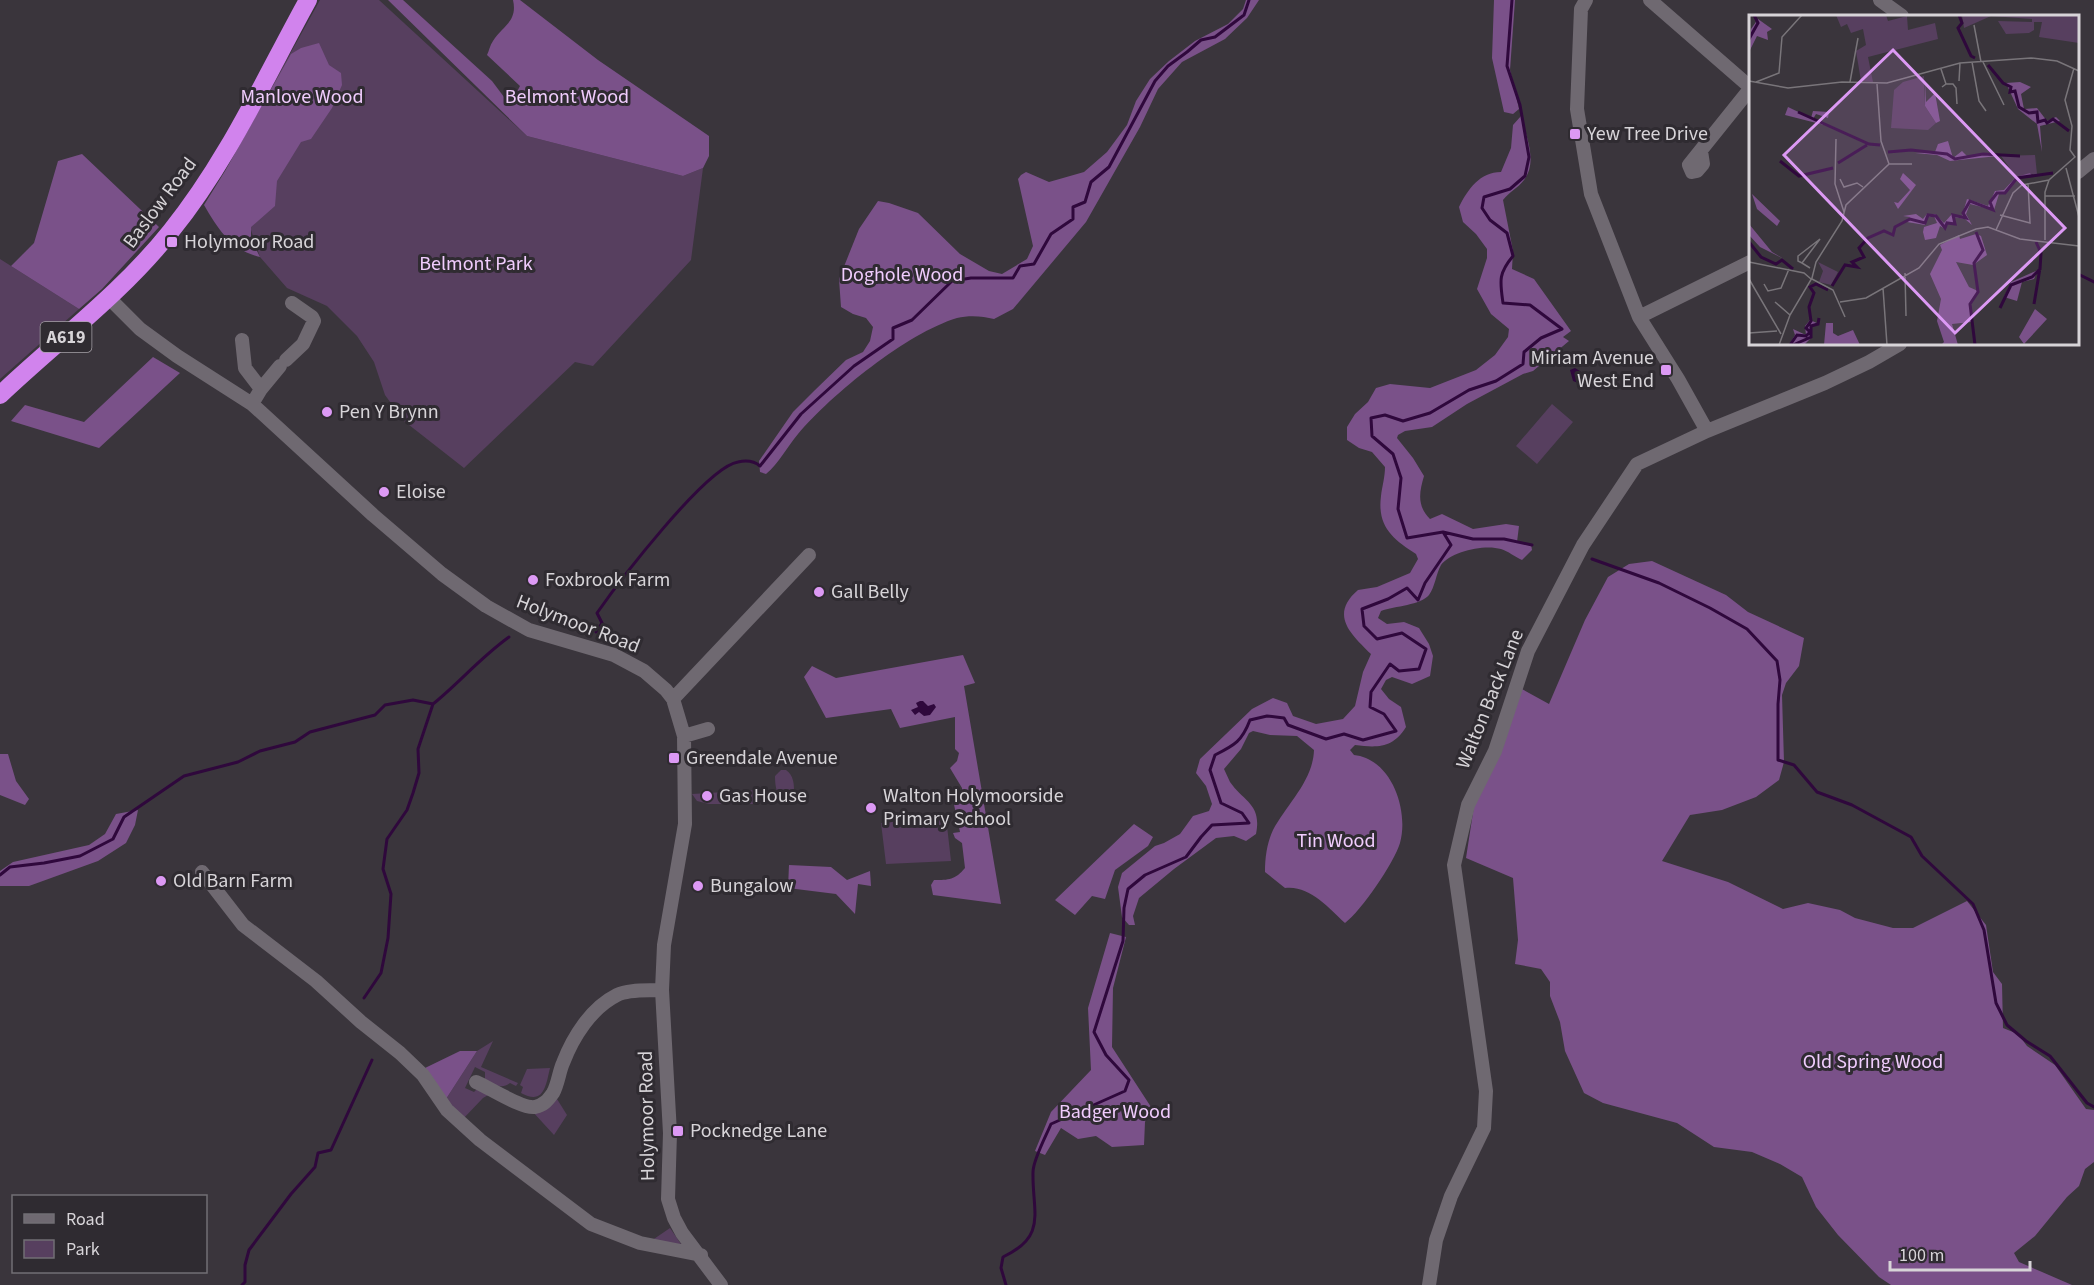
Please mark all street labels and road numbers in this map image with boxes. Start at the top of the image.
street label: Baslow Road [117,152,203,254]
road number: A619 [40,322,92,352]
street label: Holymoor Road [512,588,644,660]
street label: Walton Back Lane [1449,625,1531,773]
street label: Holymoor Road [632,1051,662,1181]

